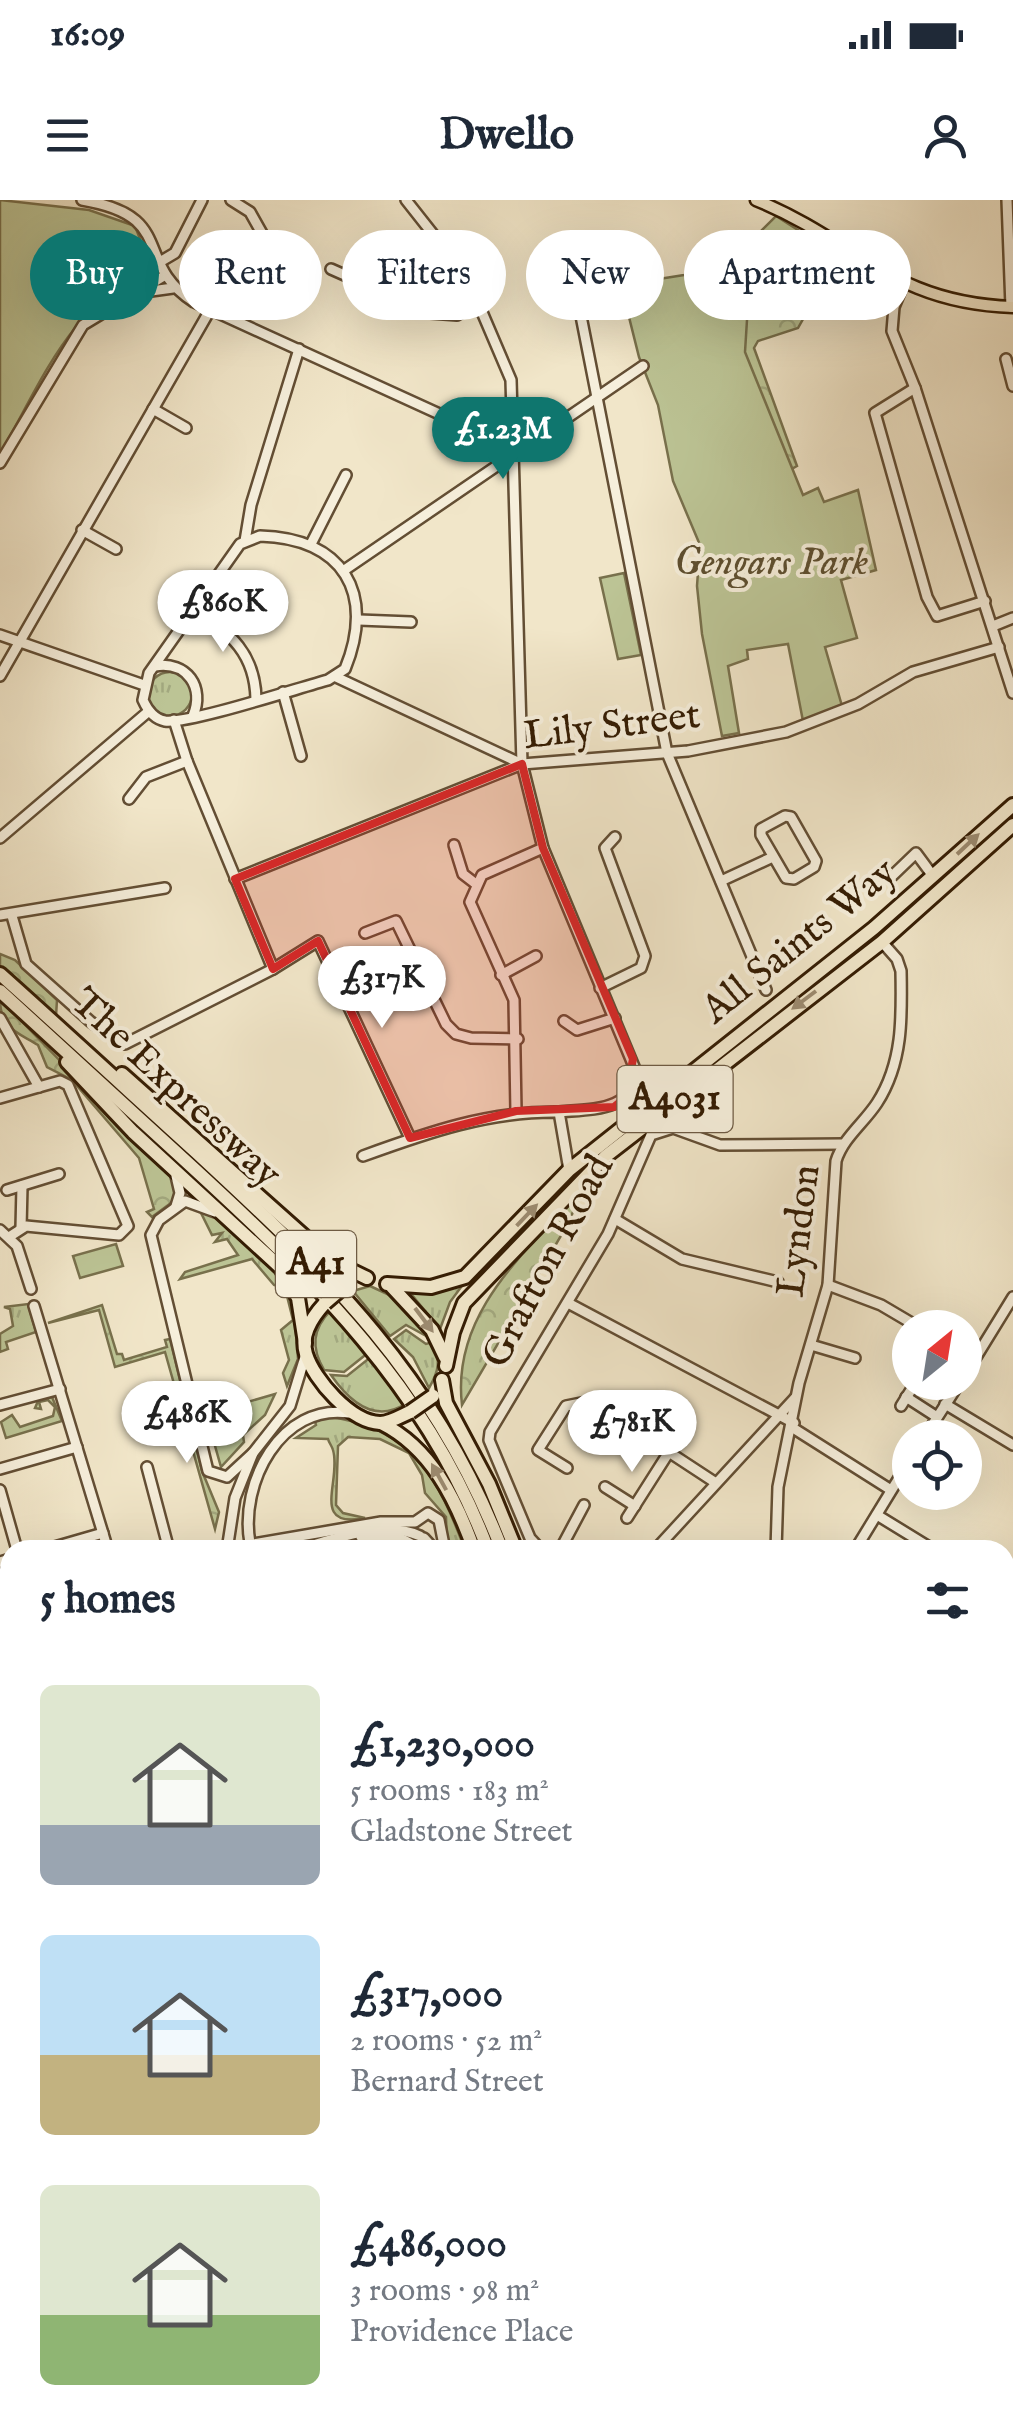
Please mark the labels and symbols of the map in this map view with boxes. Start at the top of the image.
pin: £1.23M [422,397,584,482]
park label: Gengars Park [674,538,868,589]
pin: £860K [153,570,293,655]
street label: Lily Street [521,691,703,763]
one-way arrow [956,833,980,856]
street label: All Saints Way [691,848,908,1037]
pin: £317K [312,946,452,1031]
street label: The Expressway [59,978,291,1200]
one-way arrow [791,990,817,1010]
road number: A4031 [618,1066,732,1132]
street label: Grafton Road [472,1146,627,1377]
street label: Lyndon [767,1162,833,1300]
one-way arrow [515,1204,538,1228]
road number: A41 [276,1231,356,1297]
one-way arrow [414,1307,434,1333]
north arrow [892,1310,982,1400]
pin: £486K [117,1381,257,1466]
pin: £781K [562,1390,702,1475]
one-way arrow [430,1463,448,1491]

